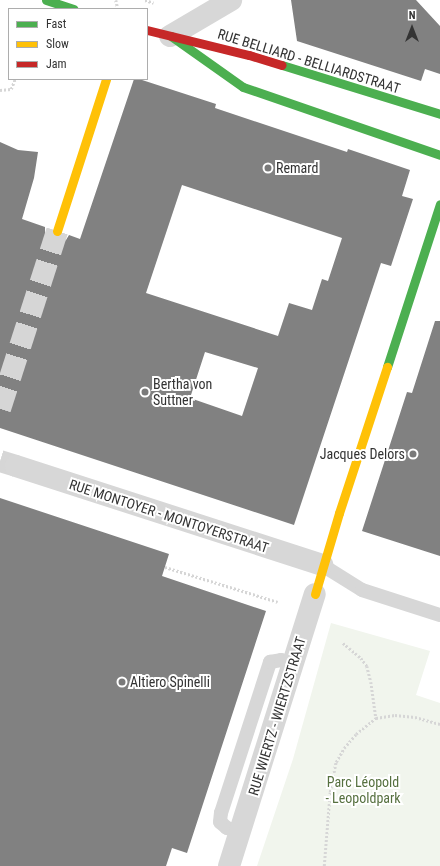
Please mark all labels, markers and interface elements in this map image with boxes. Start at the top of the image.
legend [8,8,148,80]
north arrow [392,8,432,48]
text: N [409,9,415,22]
text: Fast [46,17,66,31]
street label: RUE BELLIARD - BELLIARDSTRAAT [216,25,402,97]
text: Slow [46,37,69,51]
text: Jam [46,57,67,71]
place label: Remard [276,160,318,176]
marker: Remard [263,163,273,173]
place label: Bertha von Suttner [153,376,212,408]
marker: Bertha von Suttner [140,387,150,397]
place label: Jacques Delors [320,446,405,462]
marker: Jacques Delors [408,449,418,459]
street label: RUE MONTOYER - MONTOYERSTRAAT [67,476,271,556]
street label: RUE WIERTZ - WIERTZSTRAAT [245,635,309,797]
place label: Altiero Spinelli [130,674,210,690]
marker: Altiero Spinelli [117,677,127,687]
park label: Parc Léopold - Leopoldpark [325,774,401,806]

